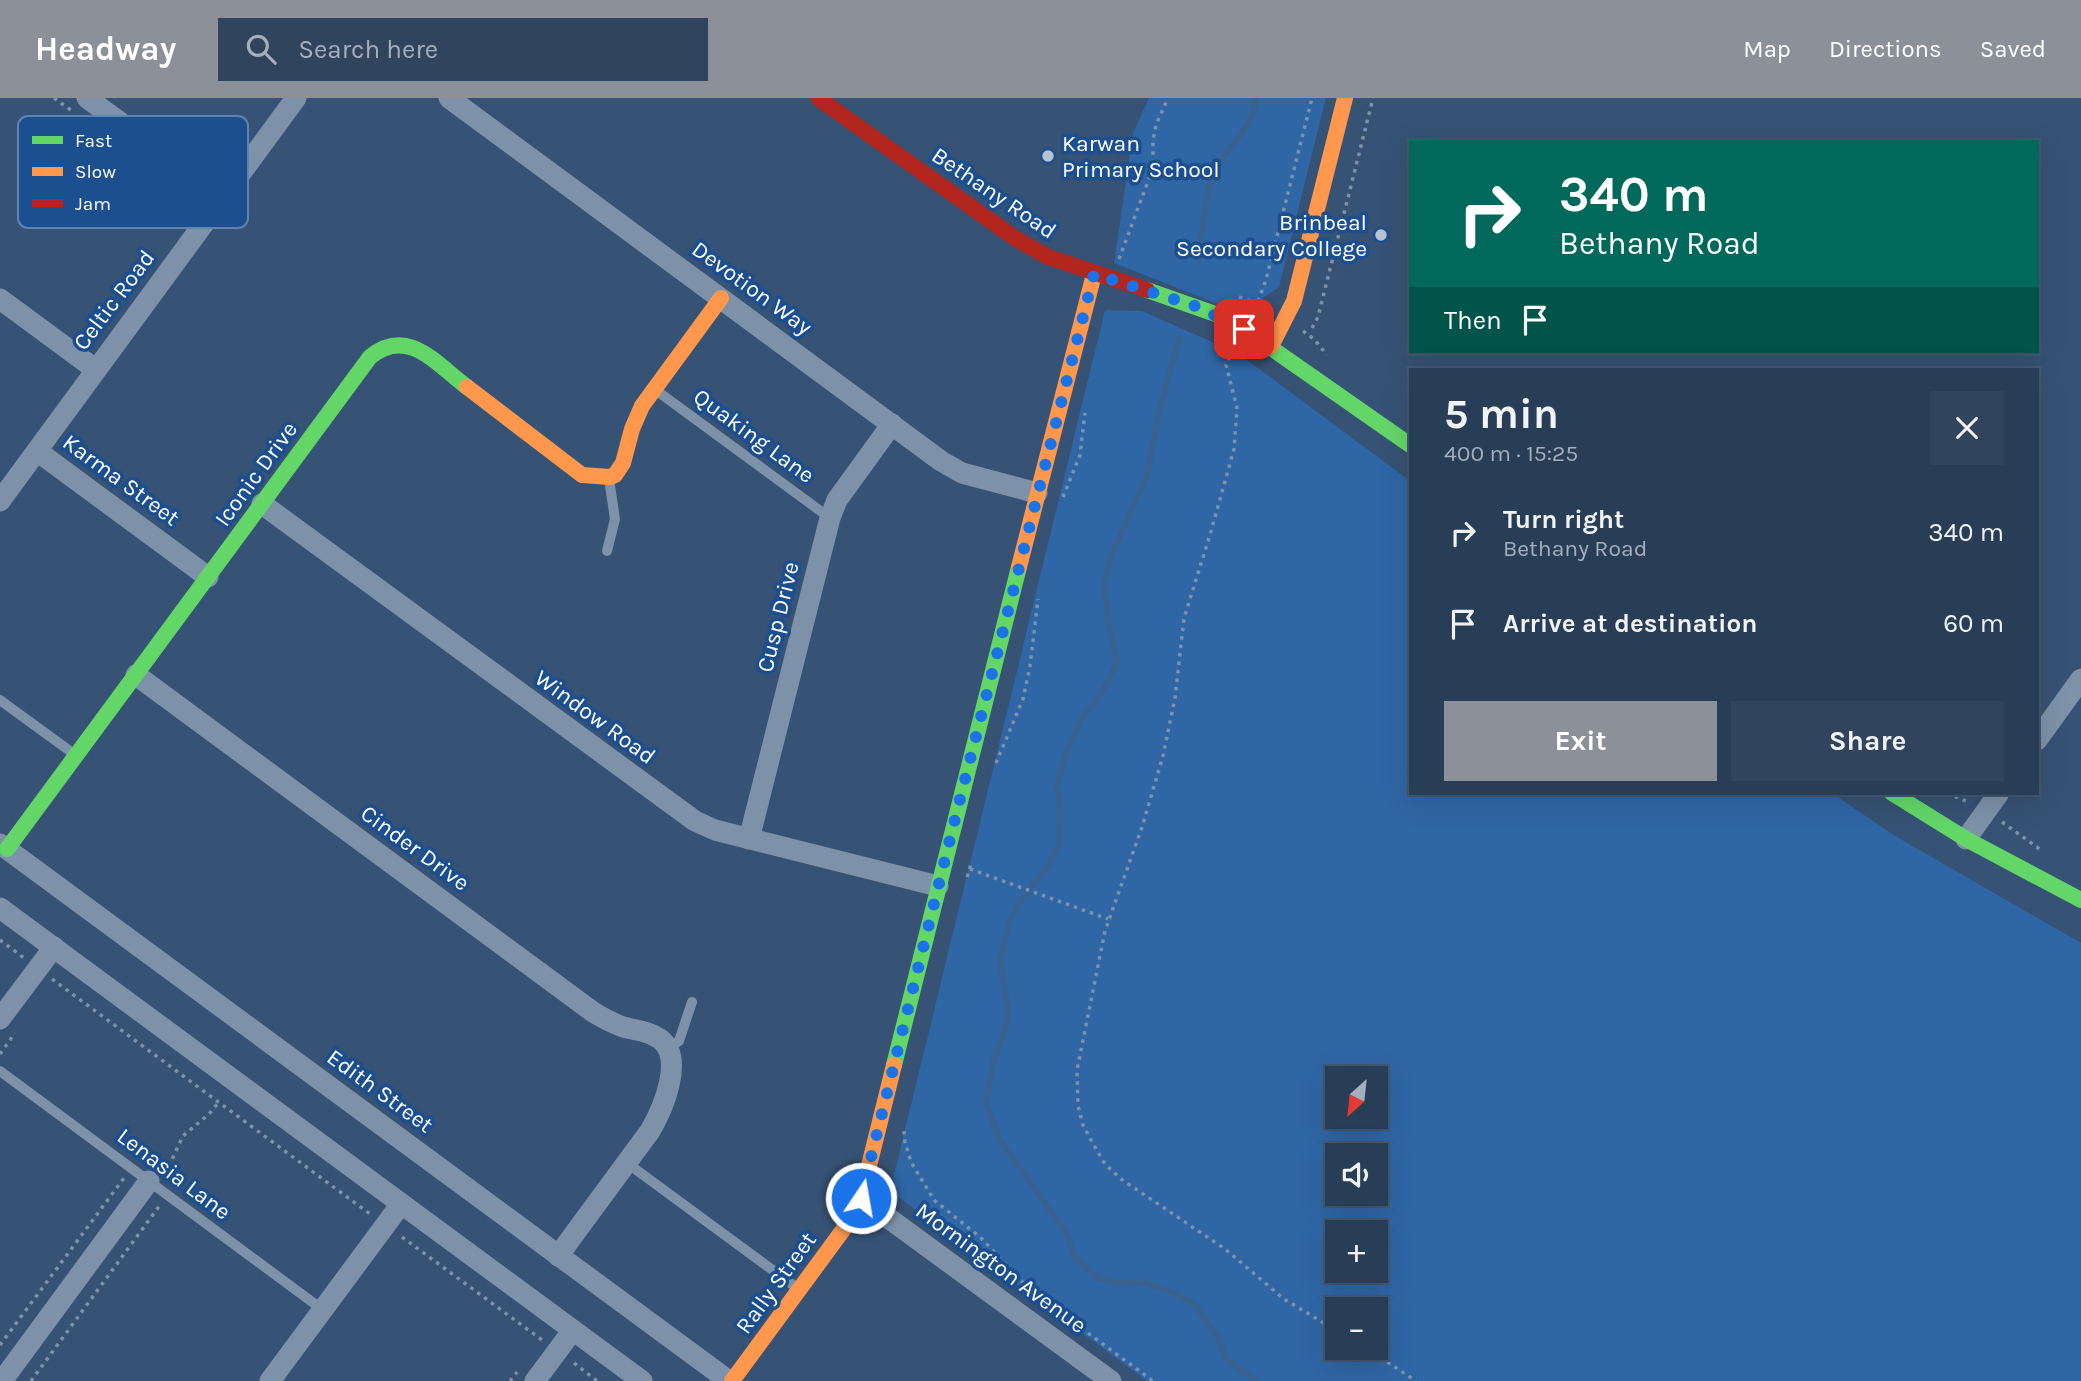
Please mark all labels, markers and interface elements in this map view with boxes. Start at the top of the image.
search box [218,18,708,81]
text: Headway [35,30,176,68]
icon: search [242,30,280,68]
text: Search here [298,34,438,65]
text: Map [1743,35,1791,63]
text: Directions [1829,35,1942,63]
text: Saved [1980,35,2046,63]
legend [18,116,248,228]
text: Fast [75,130,112,152]
place label: Karwan Primary School [1062,130,1220,183]
street label: Bethany Road [927,141,1061,245]
marker: Karwan Primary School [1040,148,1056,164]
text: Slow [75,161,116,183]
text: 340 m [1559,166,1709,223]
icon: right [1444,168,1535,259]
text: Jam [75,193,111,215]
place label: Brinbeal Secondary College [1176,209,1367,262]
text: Bethany Road [1559,225,1760,262]
marker: Brinbeal Secondary College [1373,227,1389,243]
street label: Devotion Way [687,235,817,341]
street label: Celtic Road [68,245,160,355]
pin [1214,299,1274,359]
icon: arrive [1516,301,1554,339]
text: Then [1444,305,1502,336]
icon: arrive [1225,310,1263,348]
street label: Quaking Lane [688,383,820,489]
text: 5 min [1444,389,1559,439]
button: close [1930,391,2004,465]
street label: Iconic Drive [209,416,303,532]
street label: Karma Street [57,429,185,532]
text: 400 m · 15:25 [1444,440,1578,467]
text: Turn right [1503,504,1624,535]
icon: right [1444,514,1482,552]
text: 340 m [1928,517,2004,548]
text: Bethany Road [1503,535,1647,562]
street label: Cusp Drive [751,559,805,675]
icon: arrive [1444,605,1482,643]
text: Arrive at destination [1503,608,1757,639]
text: 60 m [1943,608,2004,639]
street label: Window Road [529,664,661,770]
button: Exit [1444,701,1717,781]
button: Share [1731,701,2004,781]
street label: Cinder Drive [355,800,475,896]
street label: Edith Street [322,1043,439,1139]
north arrow [1325,1066,1388,1129]
map controls [1325,1066,1388,1360]
street label: Lenasia Lane [112,1123,236,1225]
button: sound [1325,1143,1388,1206]
position arrow [824,1161,898,1235]
street label: Mornington Avenue [910,1197,1092,1339]
button: + [1325,1220,1388,1283]
street label: Rally Street [730,1227,822,1339]
button: − [1325,1297,1388,1360]

